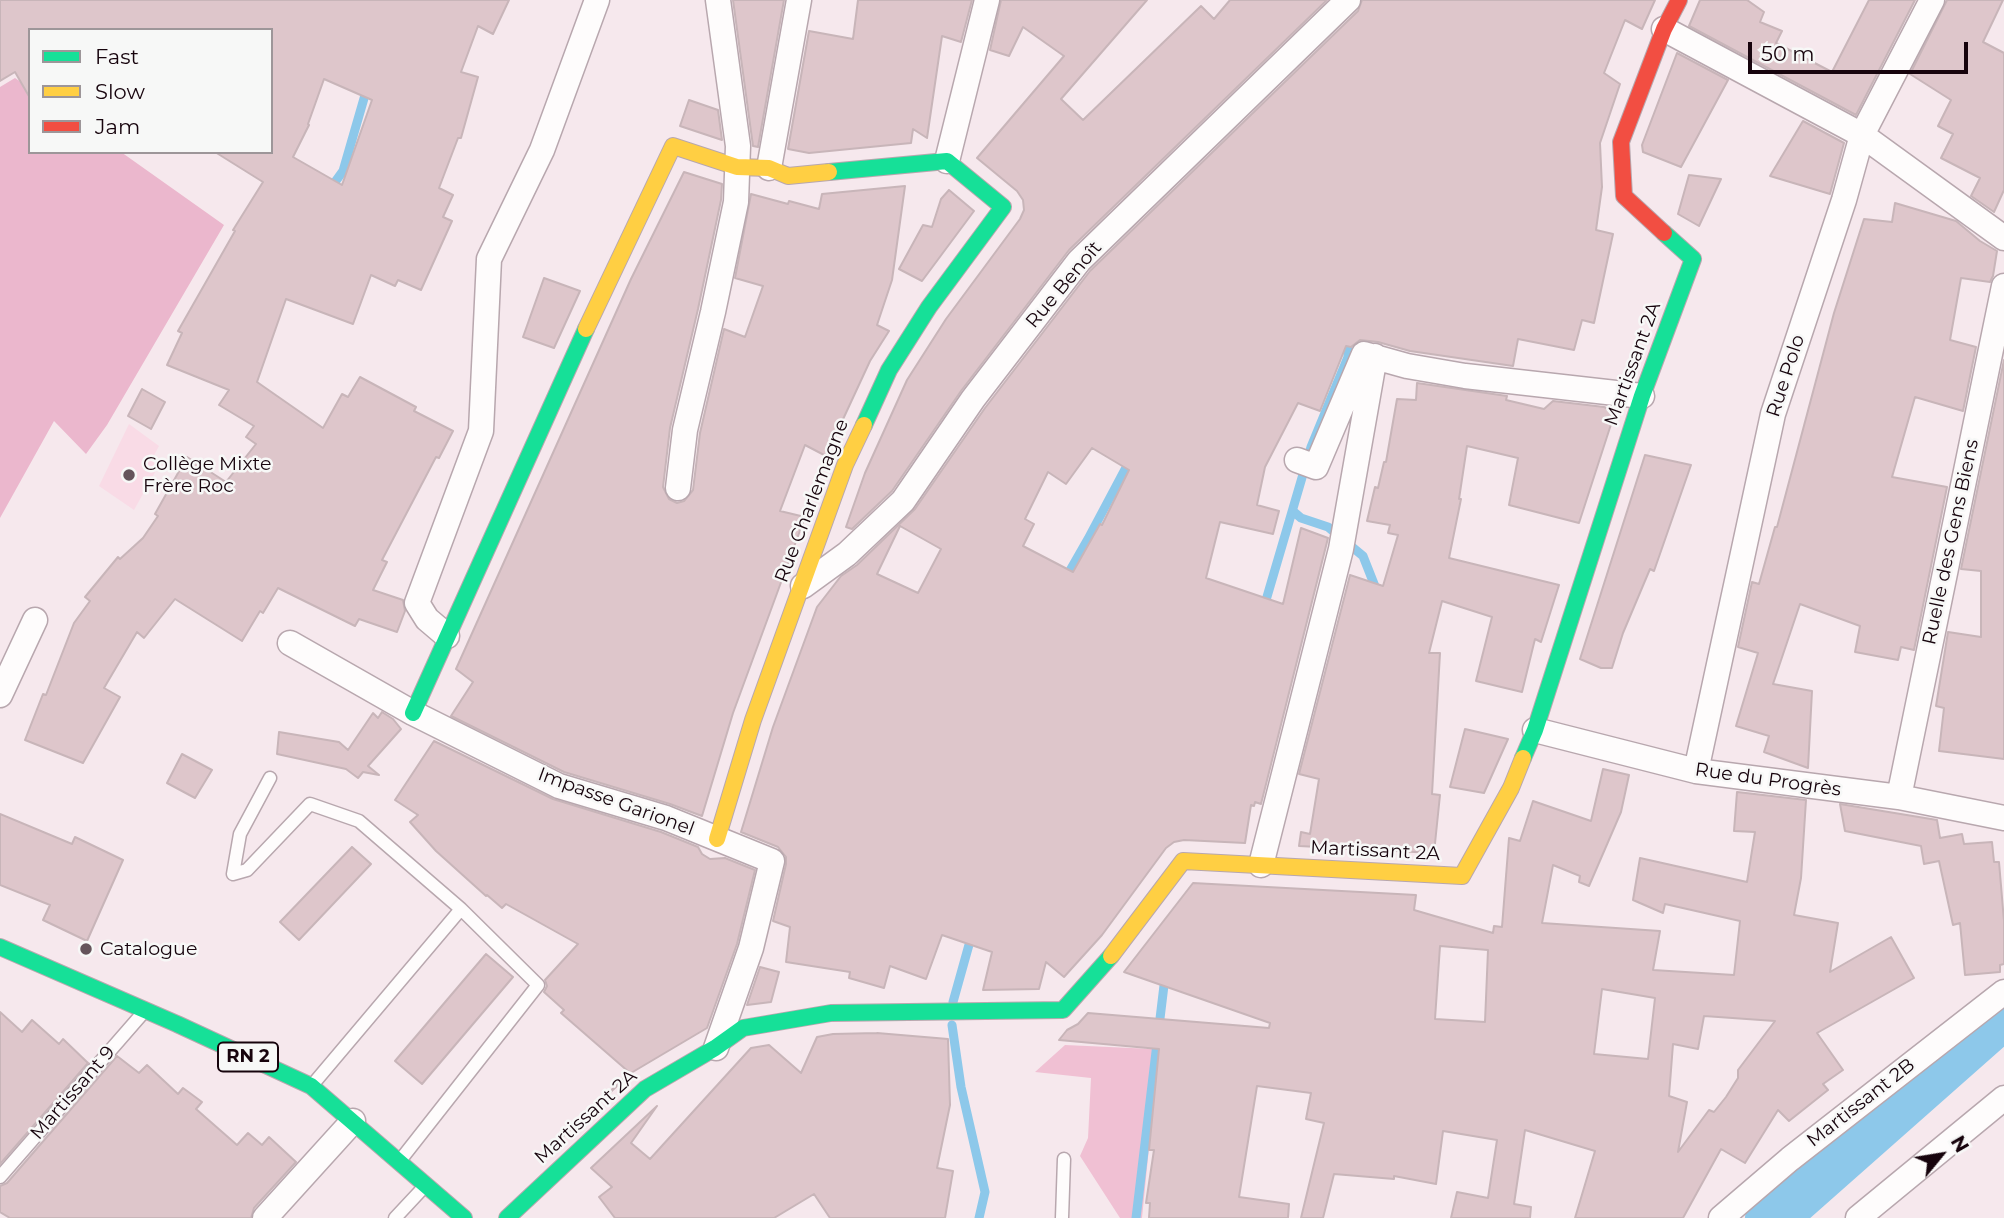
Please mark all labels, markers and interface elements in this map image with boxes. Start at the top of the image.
legend [28,28,273,154]
scale bar [1752,28,1972,72]
text: 50 m [1761,41,1815,66]
text: Fast [95,44,139,69]
text: Slow [95,79,145,104]
text: Jam [95,114,140,139]
street label: Rue Benoît [1021,237,1107,333]
street label: Martissant 2A [1600,299,1666,429]
street label: Rue Polo [1762,332,1810,420]
street label: Rue Charlemagne [770,416,854,586]
street label: Ruelle des Gens Biens [1918,437,1984,647]
place label: Collège Mixte Frère Roc [143,453,271,497]
marker: Collège Mixte Frère Roc [121,467,137,483]
street label: Rue du Progrès [1694,758,1842,802]
street label: Impasse Garionel [535,763,697,841]
street label: Martissant 2A [1310,836,1440,866]
place label: Catalogue [100,938,197,960]
marker: Catalogue [78,941,94,957]
street label: Martissant 9 [26,1041,120,1145]
road number: RN 2 [218,1042,278,1072]
street label: Martissant 2B [1803,1054,1919,1152]
street label: Martissant 2A [530,1065,642,1169]
north arrow [1906,1120,1976,1190]
text: N [1946,1132,1973,1157]

